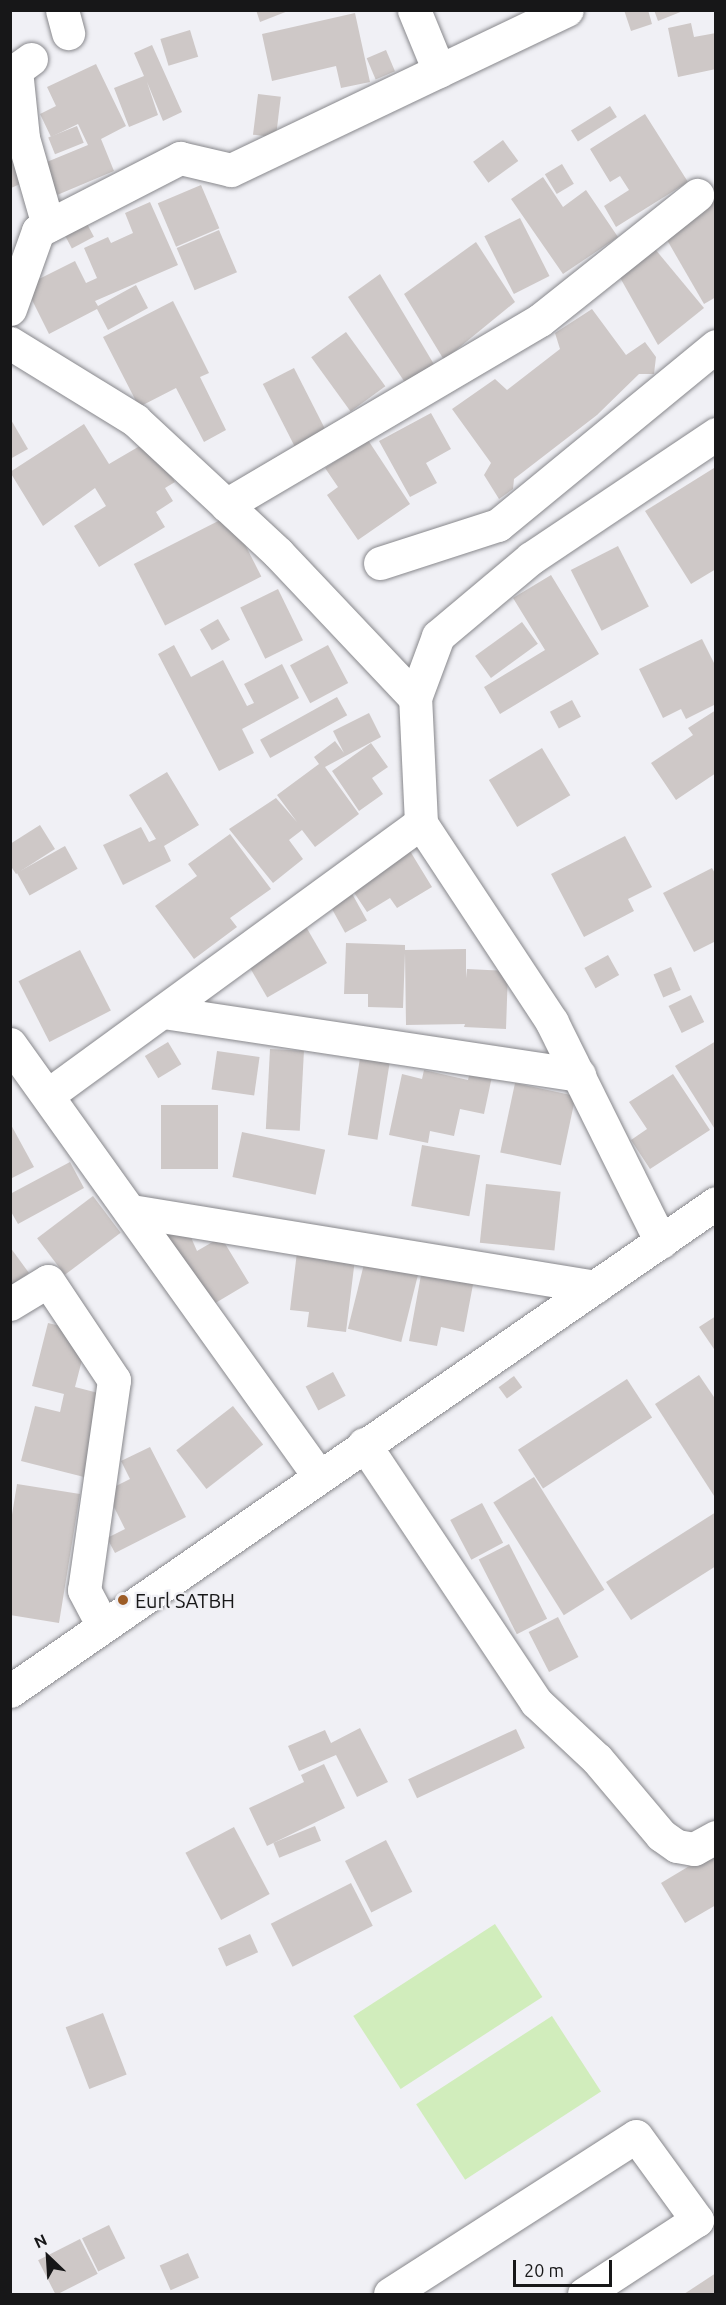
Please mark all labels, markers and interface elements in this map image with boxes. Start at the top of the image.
place label: Eurl SATBH [135,1588,235,1612]
marker: Eurl SATBH [116,1593,130,1607]
north arrow [18,2227,78,2287]
text: N [31,2230,50,2251]
scale bar [516,2248,615,2286]
text: 20 m [524,2260,564,2280]

